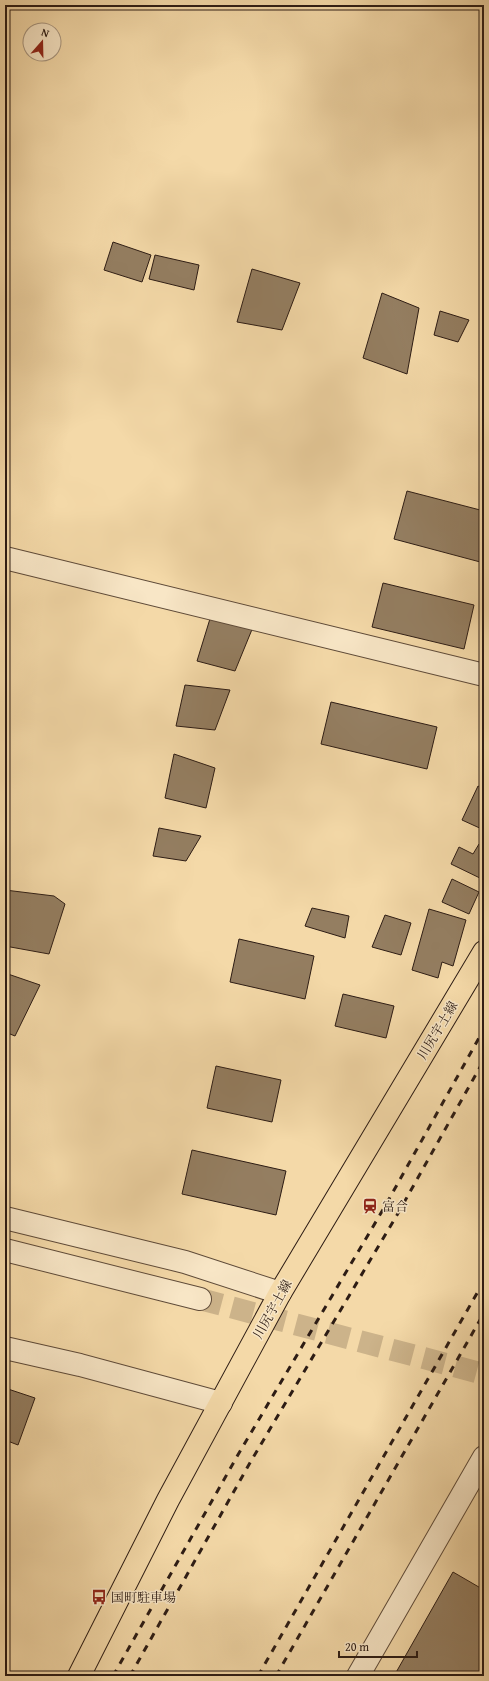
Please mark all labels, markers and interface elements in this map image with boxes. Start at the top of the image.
north arrow [22,22,62,62]
text: N [39,24,52,42]
street label: 川尻宇土線 [413,998,462,1063]
station icon: 富合 [361,1197,379,1215]
place label: 富合 [382,1197,408,1216]
street label: 川尻宇土線 [248,1276,297,1342]
bus stop icon: 国町駐車場 [90,1588,108,1606]
place label: 国町駐車場 [111,1588,176,1607]
scale bar [339,1633,417,1659]
text: 20 m [345,1638,369,1655]

